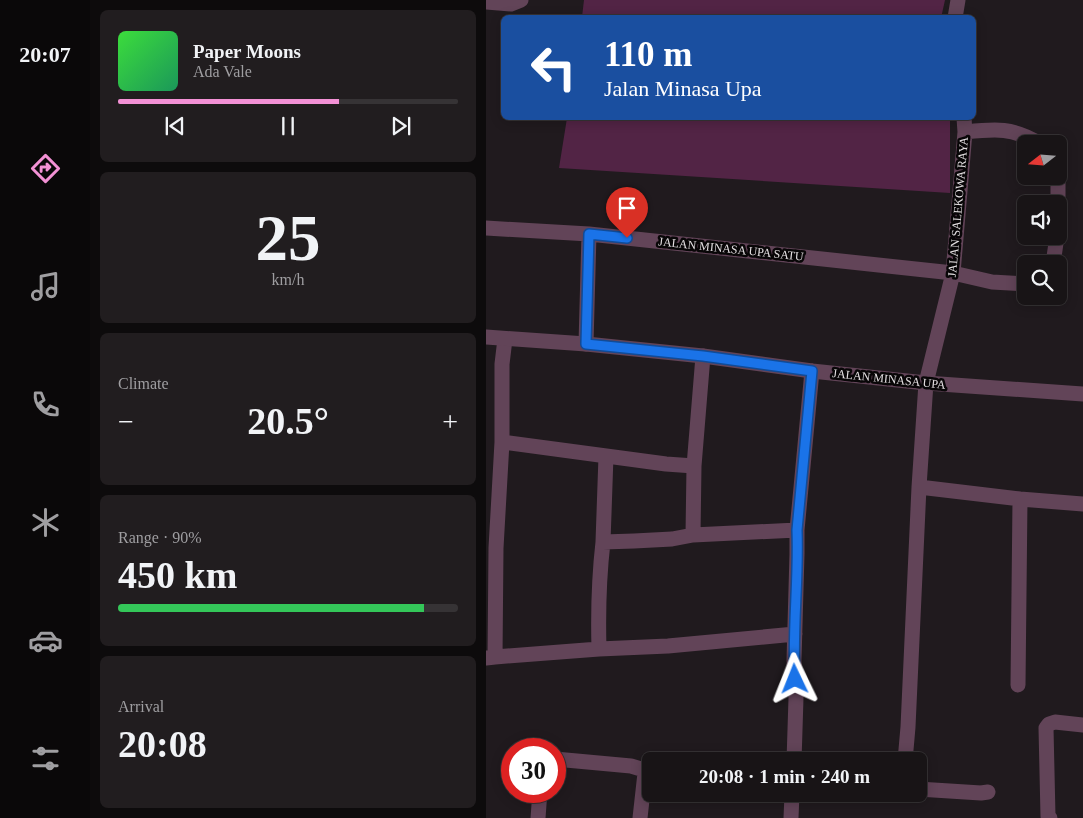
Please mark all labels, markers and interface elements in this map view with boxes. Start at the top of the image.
icon: left [521,35,586,100]
text: 110 m [604,35,692,74]
text: Paper Moons [193,41,301,62]
text: 20:07 [19,42,71,67]
text: Ada Vale [193,63,252,80]
text: Jalan Minasa Upa [604,76,762,101]
icon: previous [161,112,189,140]
icon: pause [274,112,302,140]
icon: next [387,112,415,140]
north arrow [1017,135,1067,185]
map controls [1017,135,1067,305]
street label: JALAN SALEKOWA RAYA [945,136,971,278]
icon: directions [28,151,63,186]
pin [606,187,648,238]
icon: arrive [613,194,641,222]
button: sound [1017,195,1067,245]
text: 25 [256,202,321,274]
street label: JALAN MINASA UPA SATU [658,234,805,264]
button: search [1017,255,1067,305]
icon: music [28,269,63,304]
text: km/h [272,271,304,288]
street label: JALAN MINASA UPA [832,366,947,392]
text: Climate [118,375,169,392]
icon: phone [28,387,63,422]
text: 20.5° [247,400,329,442]
text: − [118,406,134,437]
text: + [442,406,458,437]
icon: climate [28,505,63,540]
text: Range · 90% [118,529,202,546]
text: 450 km [118,554,237,596]
icon: car [28,623,63,658]
position arrow [768,652,820,704]
text: Arrival [118,698,164,715]
text: 20:08 [118,723,207,765]
speed limit sign: 30 [501,738,566,803]
icon: filters [28,741,63,776]
text: 20:08 · 1 min · 240 m [699,766,870,787]

